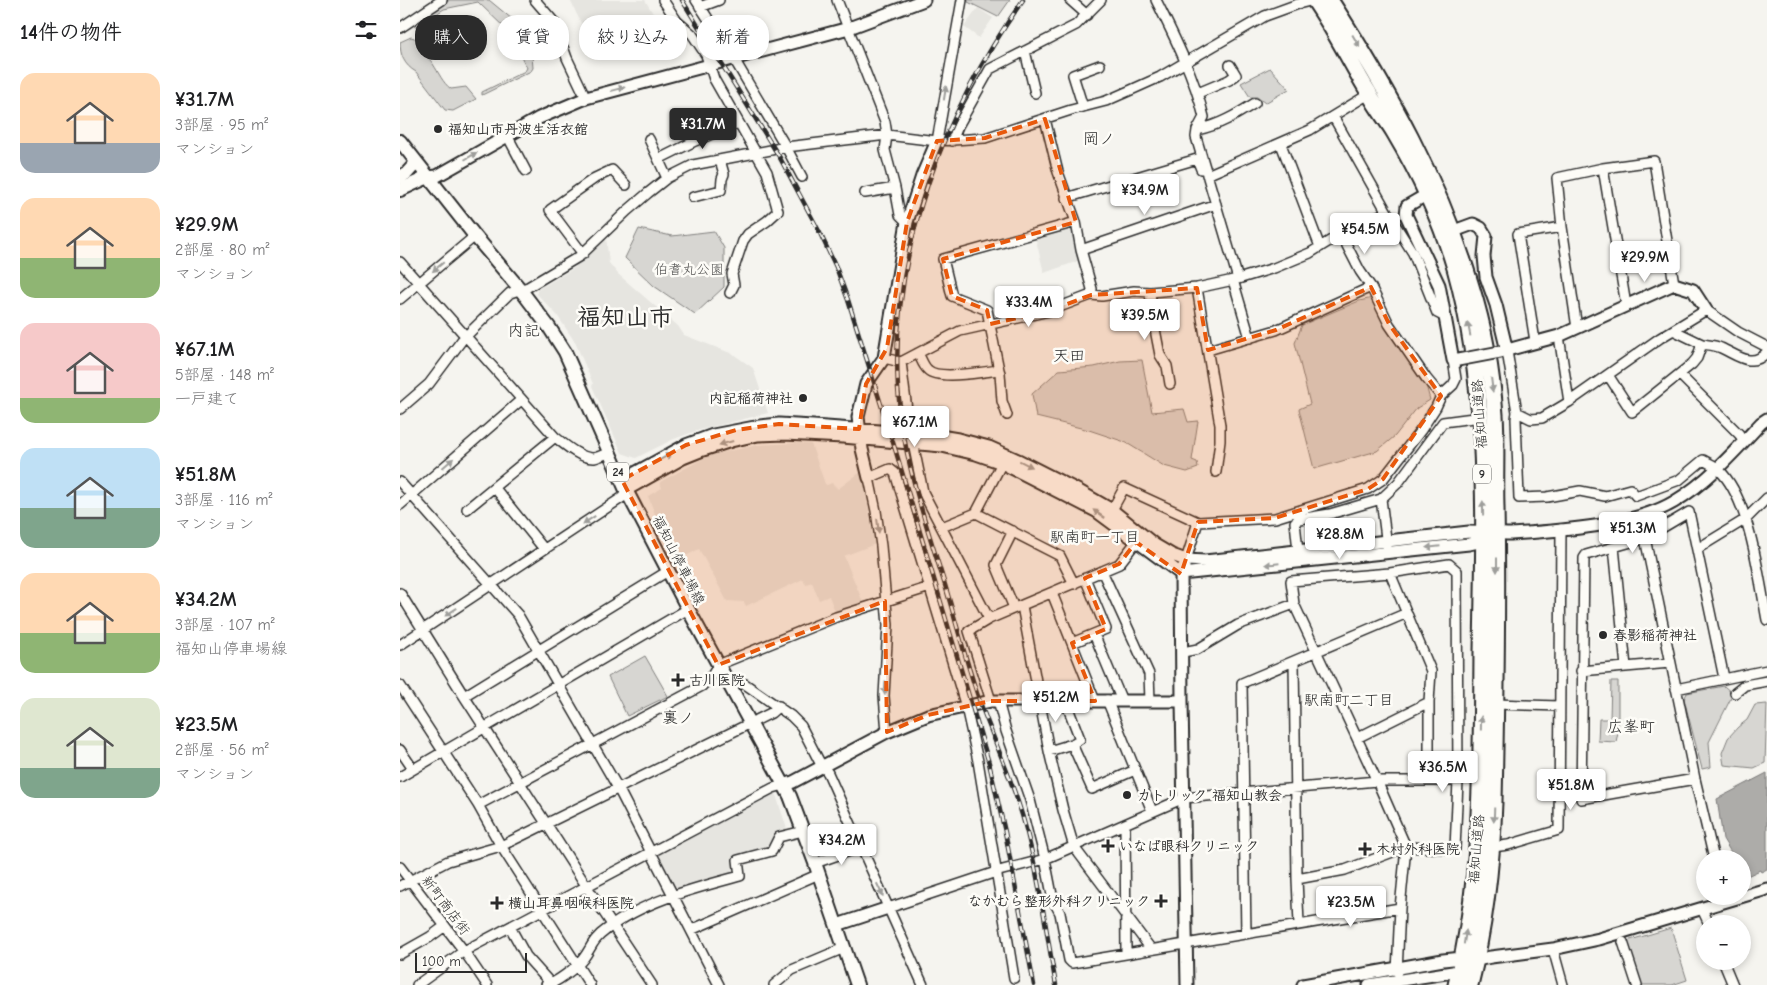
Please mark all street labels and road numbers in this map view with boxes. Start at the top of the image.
street label: 福知山道路 [1469,378,1490,449]
road number: 24 [607,462,629,482]
road number: 9 [1473,464,1491,484]
street label: 福知山停車場線 [649,513,708,608]
street label: 福知山道路 [1465,813,1488,885]
street label: 新町商店街 [418,872,473,938]

